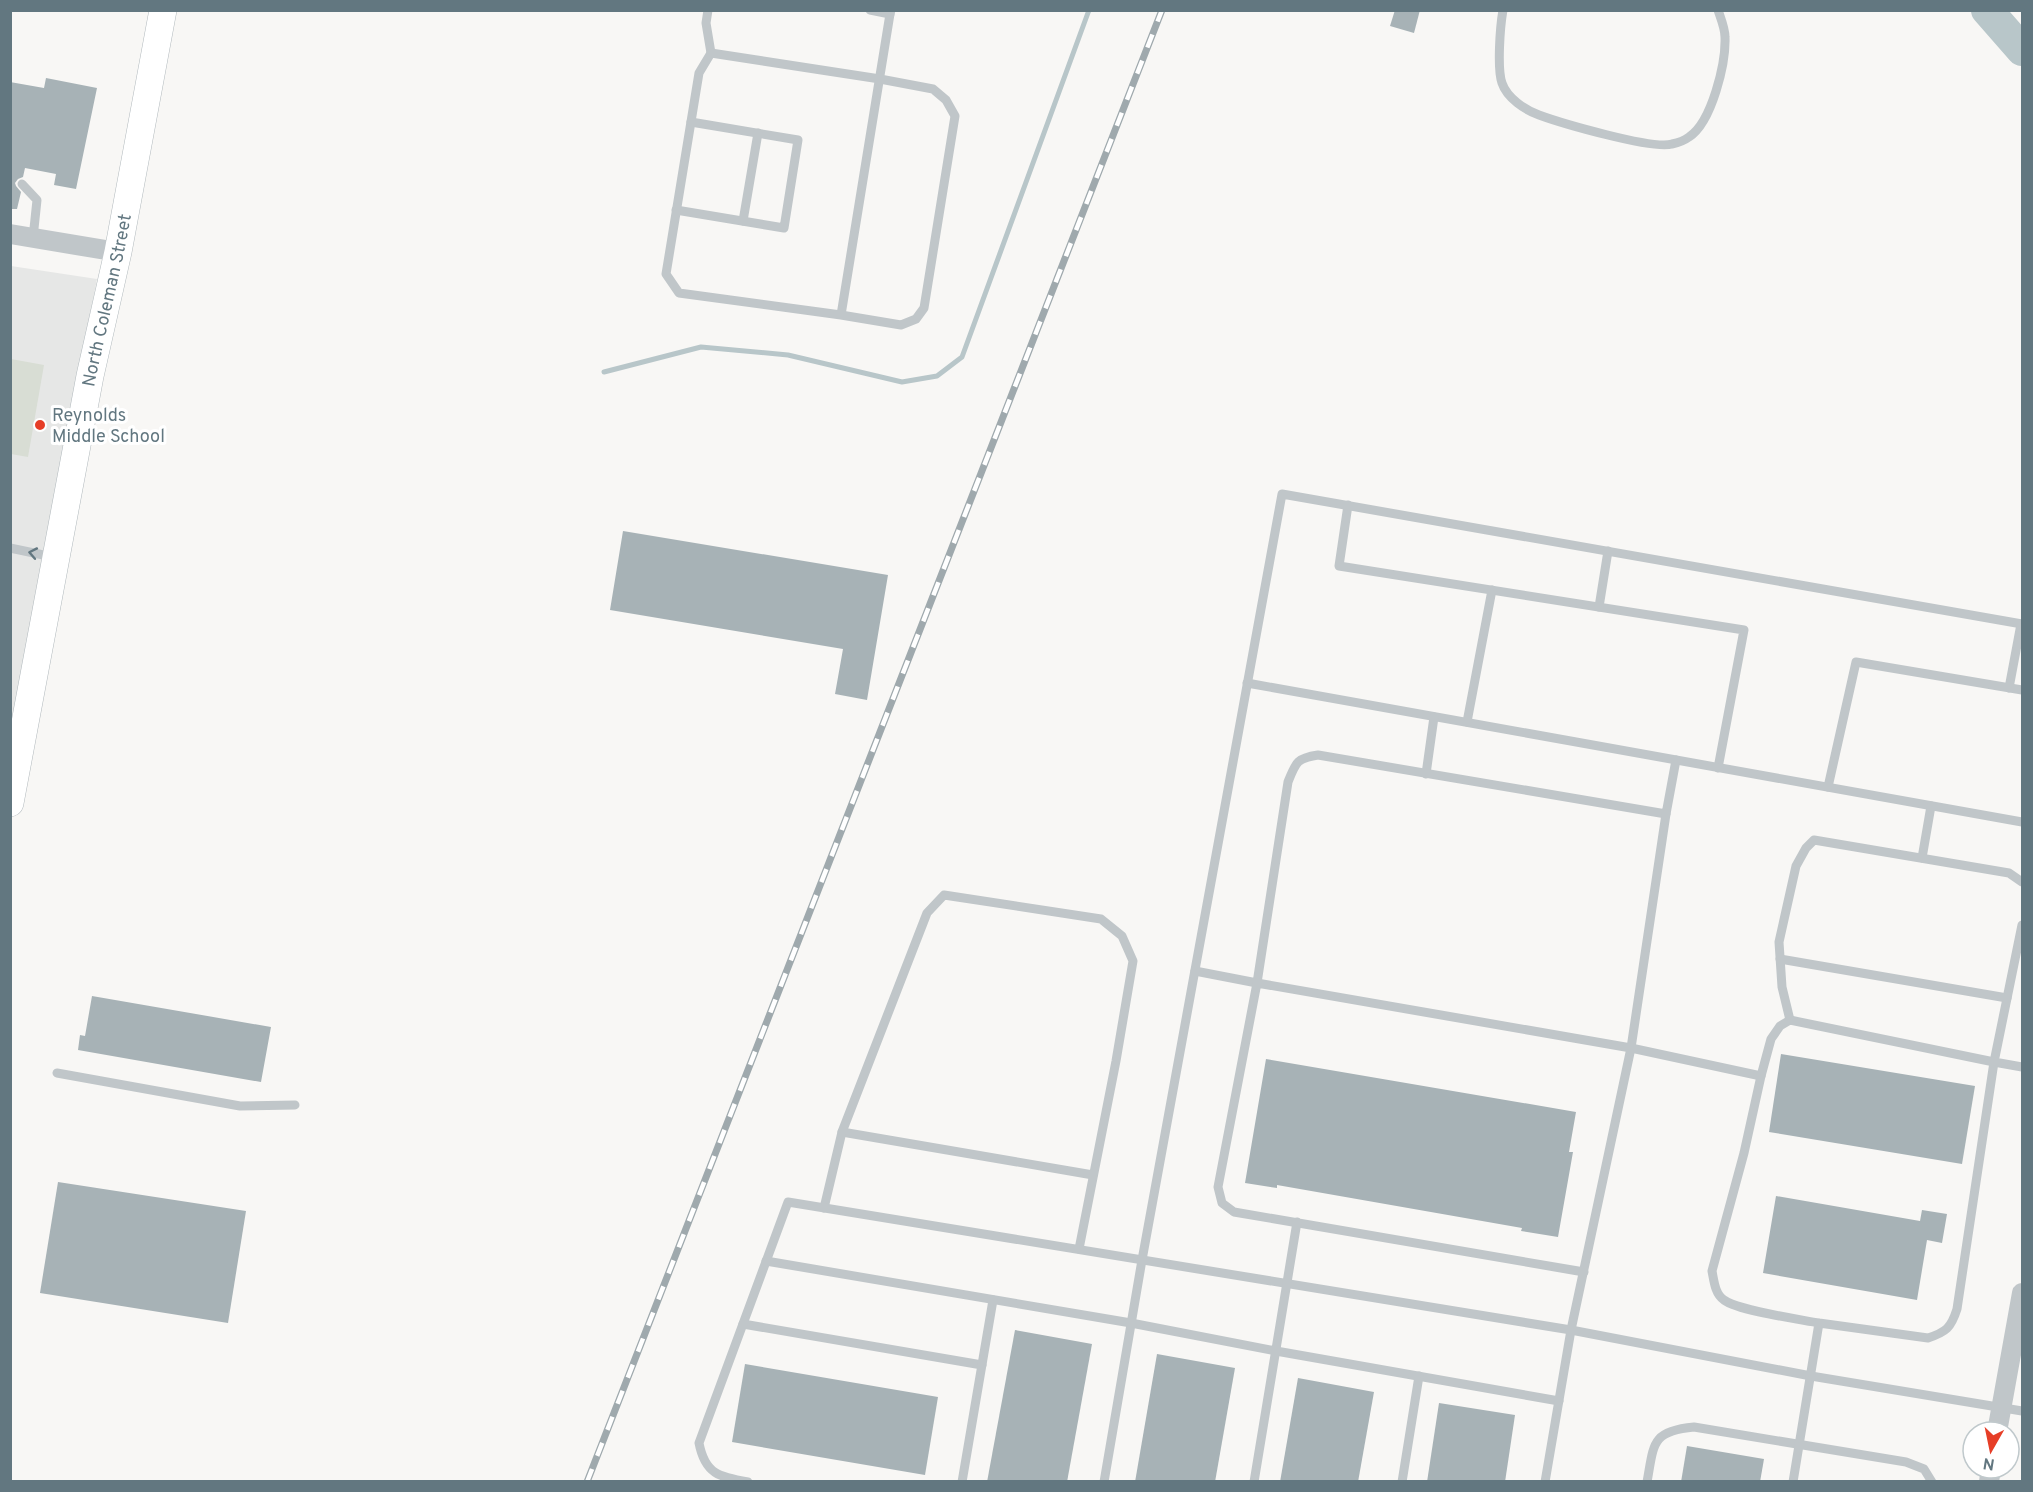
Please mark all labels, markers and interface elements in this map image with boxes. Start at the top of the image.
street label: North Coleman Street [78,212,138,389]
place label: Reynolds Middle School [52,405,165,449]
marker: Reynolds Middle School [33,418,47,432]
one-way arrow [28,547,38,560]
north arrow [1961,1420,2021,1480]
text: N [1982,1452,1996,1474]

